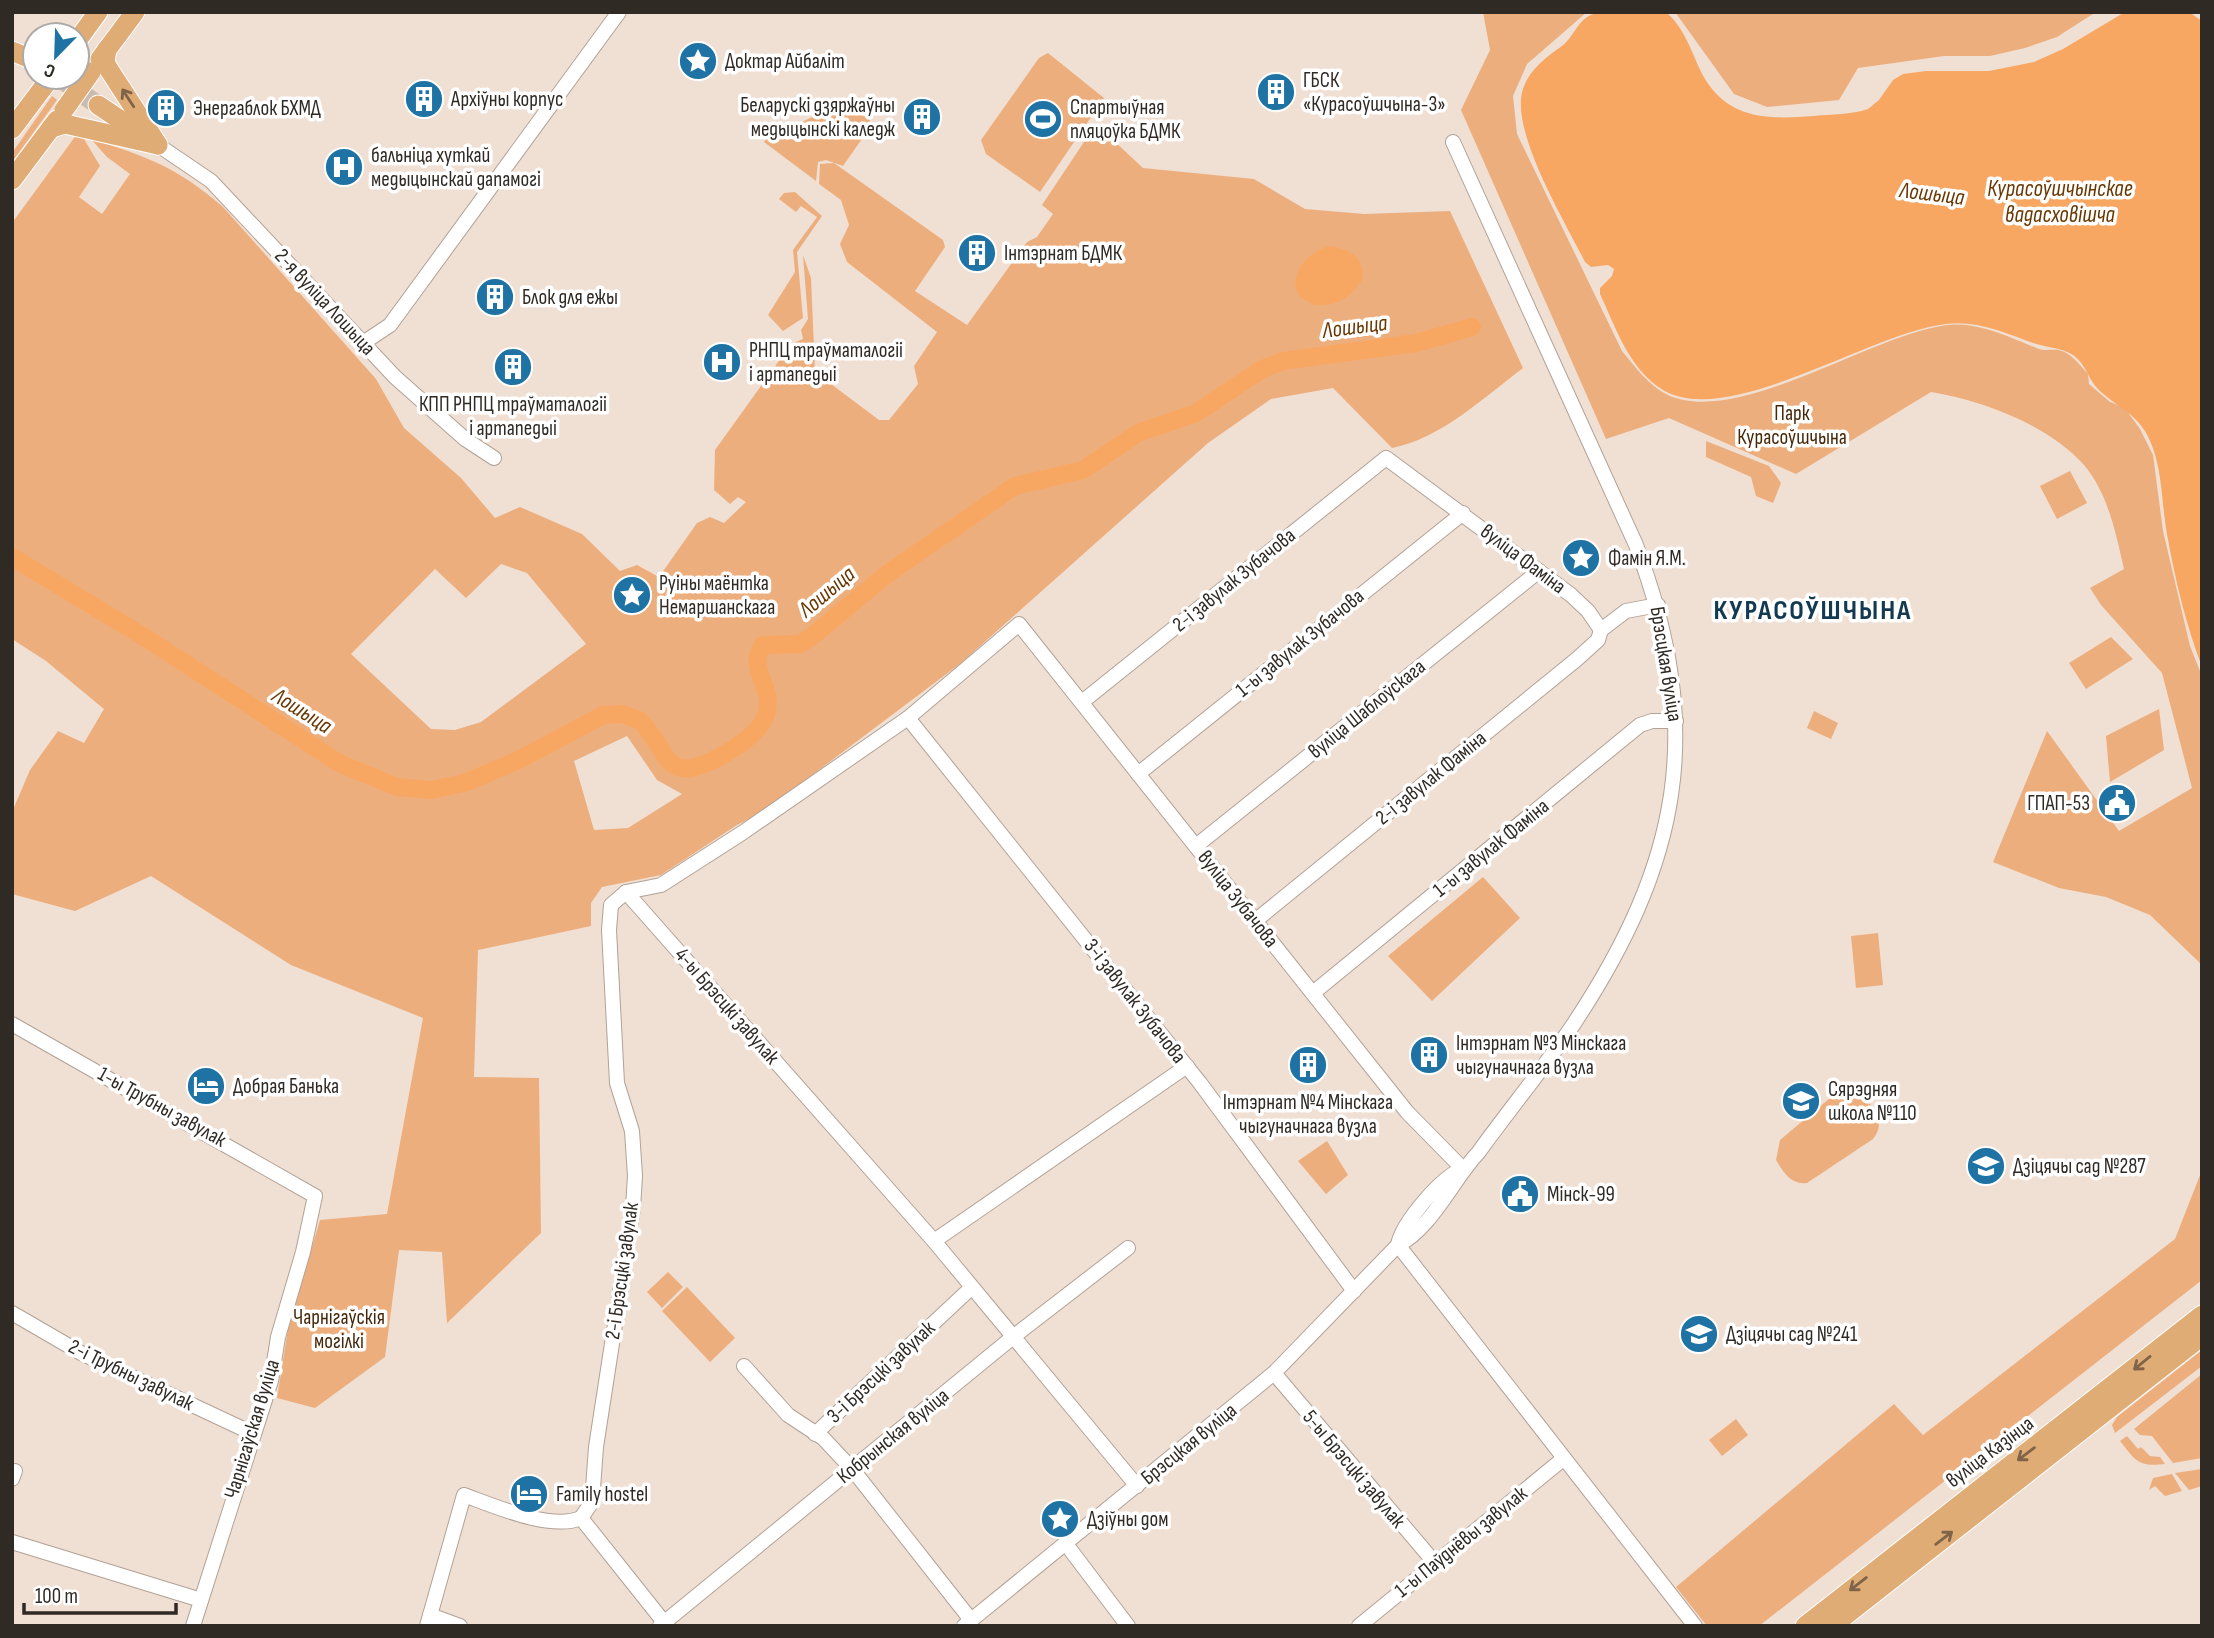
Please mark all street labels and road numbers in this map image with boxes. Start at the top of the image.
street label: 2-я вуліца Лошыца [269,244,381,360]
street label: вуліца Фаміна [1475,519,1571,599]
street label: 2-і завулак Зубачова [1167,523,1301,637]
street label: 1-ы завулак Зубачова [1231,584,1369,702]
street label: Брэсцкая вуліца [1645,605,1687,723]
street label: вуліца Шаблоўскага [1303,654,1431,764]
street label: 2-і завулак Фаміна [1371,726,1491,830]
street label: 1-ы завулак Фаміна [1428,794,1554,902]
street label: вуліца Зубачова [1192,845,1284,953]
street label: 3-і завулак Зубачова [1079,934,1191,1068]
street label: 4-ы Брэсцкі завулак [670,943,785,1070]
street label: 1-ы Трубны завулак [93,1061,231,1153]
street label: 2-і Брэсцкі завулак [600,1201,644,1341]
street label: 3-і Брэсцкі завулак [822,1316,940,1428]
street label: 2-і Трубны завулак [64,1334,198,1416]
street label: Чарнігаўская вуліца [219,1356,285,1502]
street label: Кобрынская вуліца [832,1383,954,1489]
street label: Брэсцкая вуліца [1136,1398,1242,1490]
street label: 5-ы Брэсцкі завулак [1297,1405,1411,1533]
street label: вуліца Казінца [1941,1411,2039,1493]
street label: 1-ы Паўднёвы завулак [1390,1481,1532,1603]

